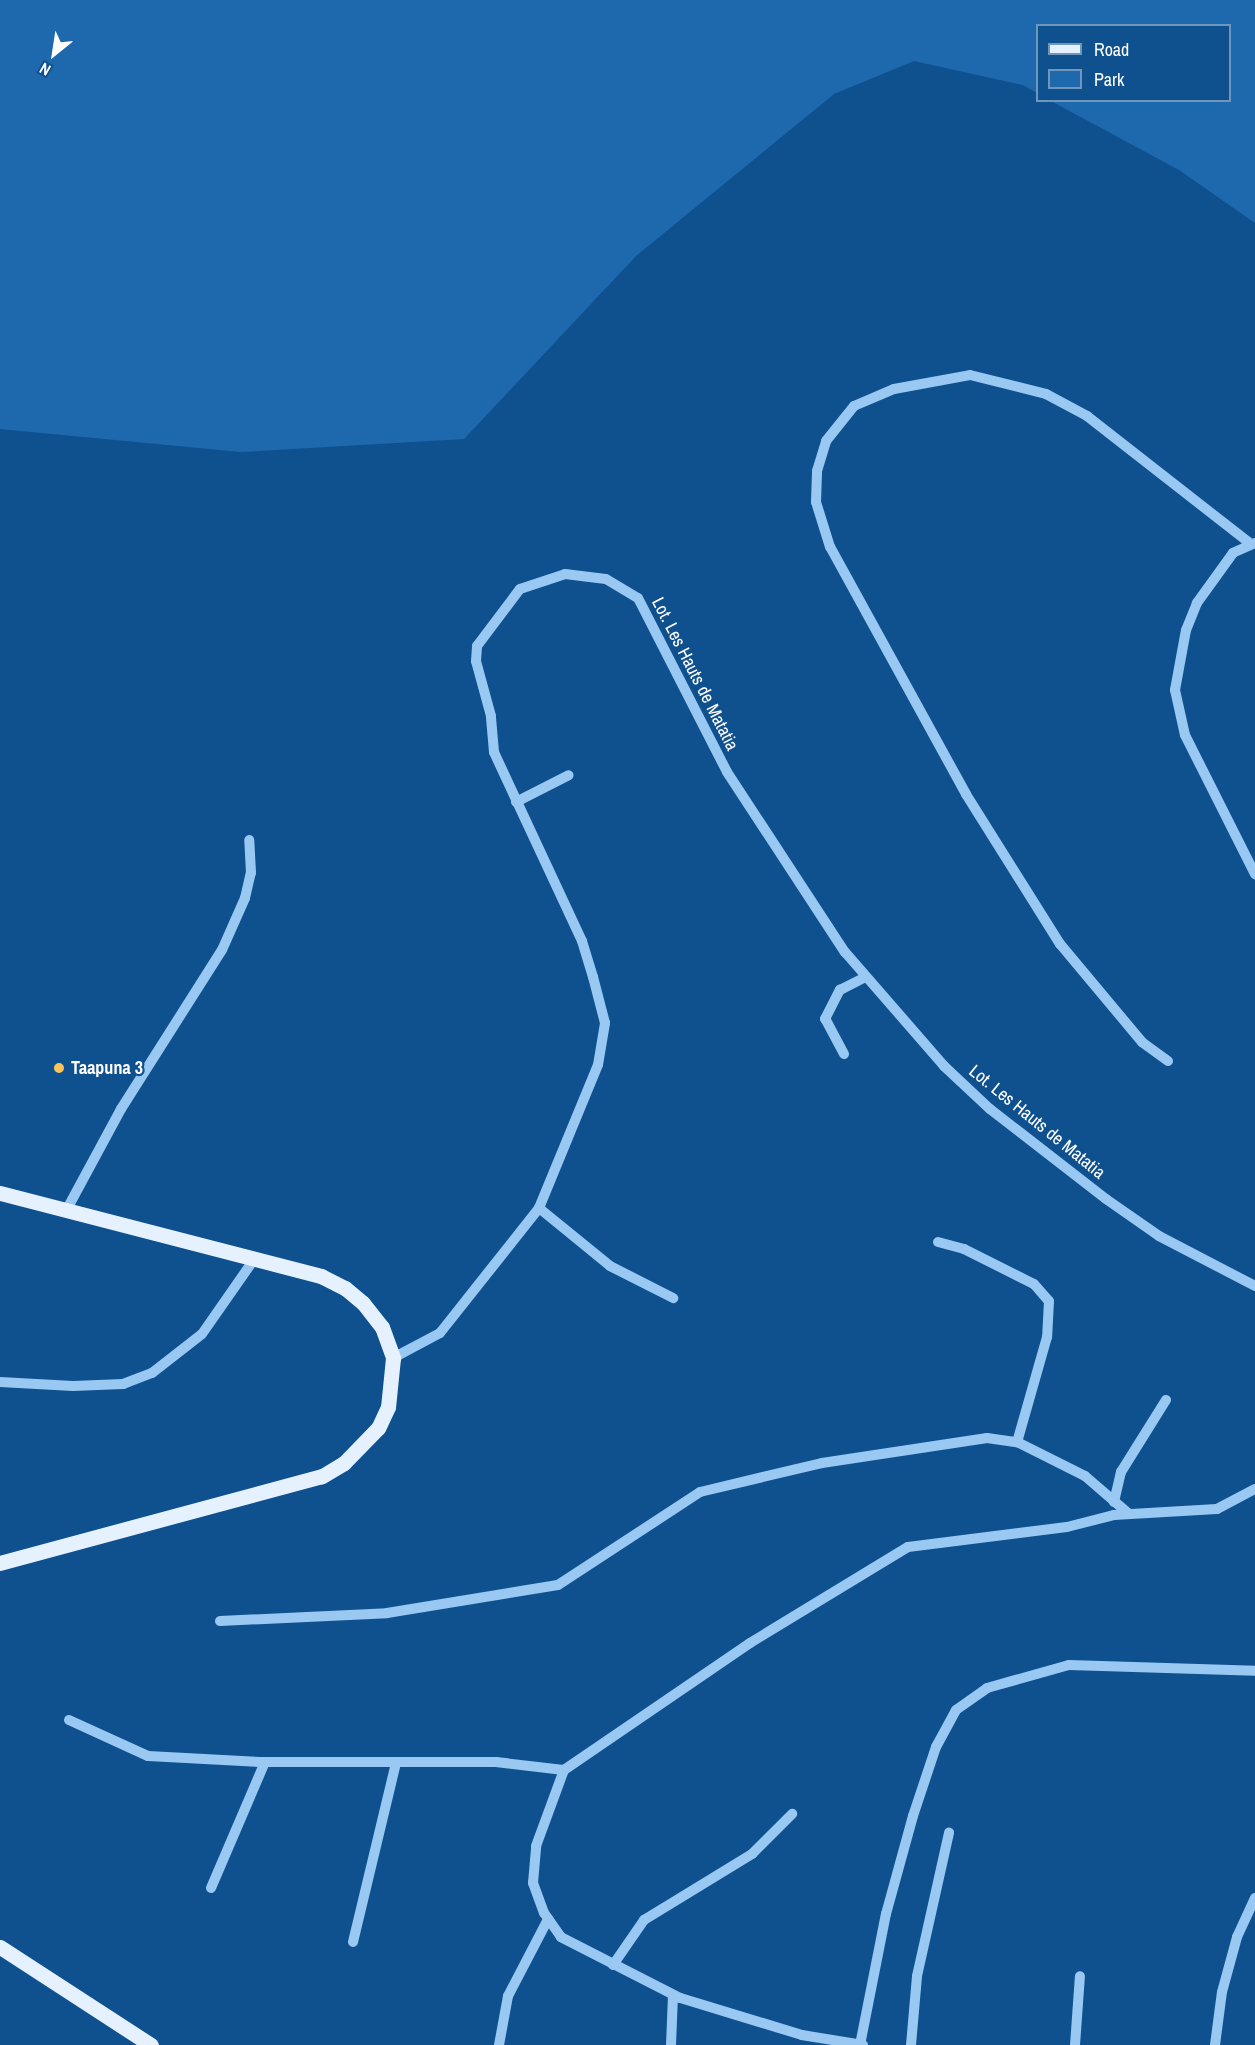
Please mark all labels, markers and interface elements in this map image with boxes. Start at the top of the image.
north arrow [24,24,84,84]
legend [1036,24,1231,102]
text: Road [1094,37,1129,62]
text: N [35,58,55,81]
text: Park [1094,67,1124,92]
street label: Lot. Les Hauts de Matatia [647,594,743,754]
place label: Taapuna 3 [71,1057,143,1079]
street label: Lot. Les Hauts de Matatia [965,1060,1109,1184]
marker: Taapuna 3 [52,1061,66,1075]

